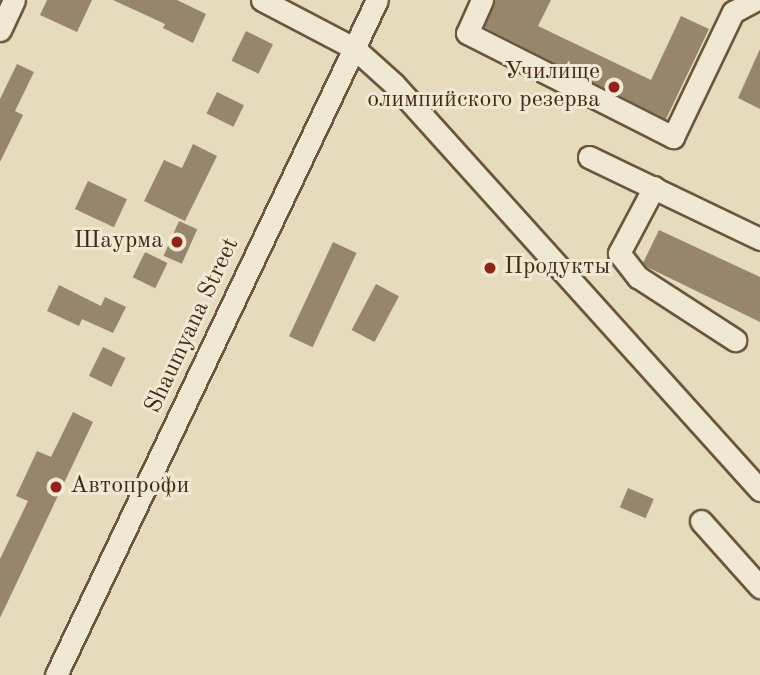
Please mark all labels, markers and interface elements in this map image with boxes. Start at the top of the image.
place label: Училище олимпийского резерва [367,59,600,115]
marker: Училище олимпийского резерва [606,79,622,95]
place label: Шаурма [74,228,163,256]
street label: Shaumyana Street [140,234,246,418]
marker: Шаурма [169,234,185,250]
place label: Продукты [504,254,610,282]
marker: Продукты [482,260,498,276]
place label: Автопрофи [70,473,189,501]
marker: Автопрофи [48,479,64,495]

